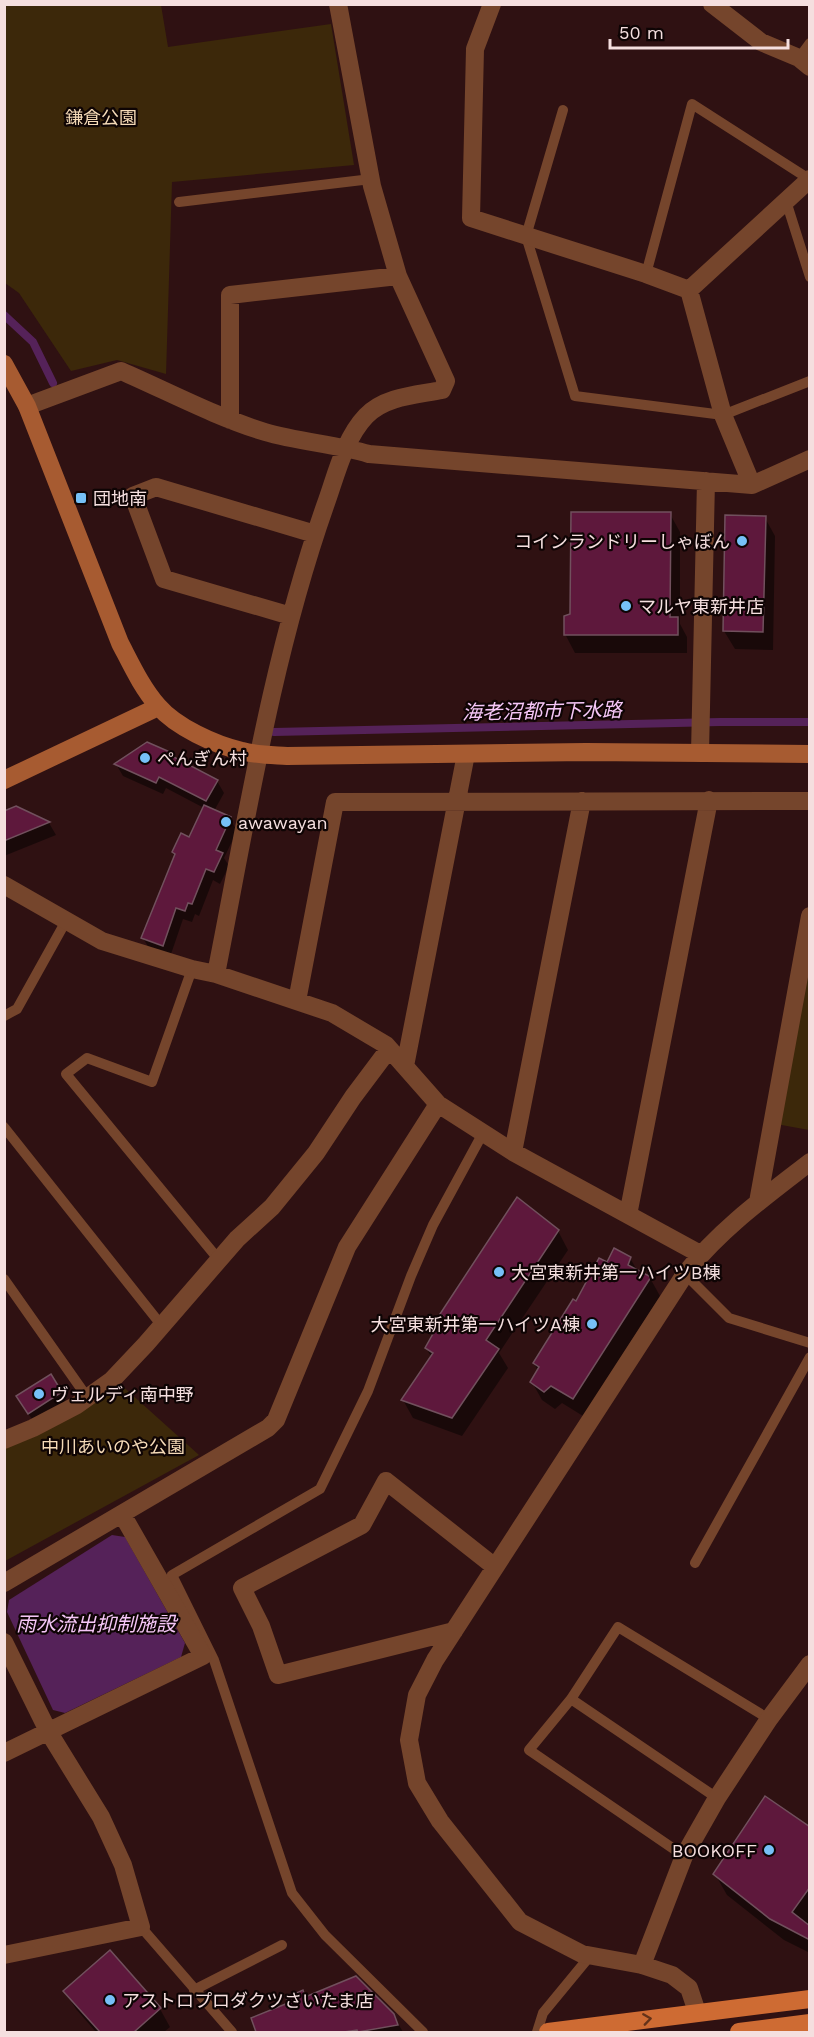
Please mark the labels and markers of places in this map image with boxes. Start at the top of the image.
place label: 団地南 [93,488,147,509]
marker: 団地南 [74,491,88,505]
place label: コインランドリーしゃぼん [514,531,730,552]
marker: コインランドリーしゃぼん [735,534,749,548]
place label: マルヤ東新井店 [638,596,764,617]
marker: マルヤ東新井店 [619,599,633,613]
place label: ぺんぎん村 [157,748,247,769]
marker: ぺんぎん村 [138,751,152,765]
place label: awawayan [238,812,328,833]
marker: awawayan [219,815,233,829]
place label: 大宮東新井第一ハイツB棟 [511,1262,720,1283]
marker: 大宮東新井第一ハイツB棟 [492,1265,506,1279]
place label: 大宮東新井第一ハイツA棟 [370,1314,580,1335]
marker: 大宮東新井第一ハイツA棟 [585,1317,599,1331]
place label: ヴェルディ南中野 [51,1384,194,1405]
marker: ヴェルディ南中野 [32,1387,46,1401]
place label: BOOKOFF [672,1840,757,1861]
marker: BOOKOFF [762,1843,776,1857]
place label: アストロプロダクツさいたま店 [122,1990,373,2011]
marker: アストロプロダクツさいたま店 [103,1993,117,2007]

